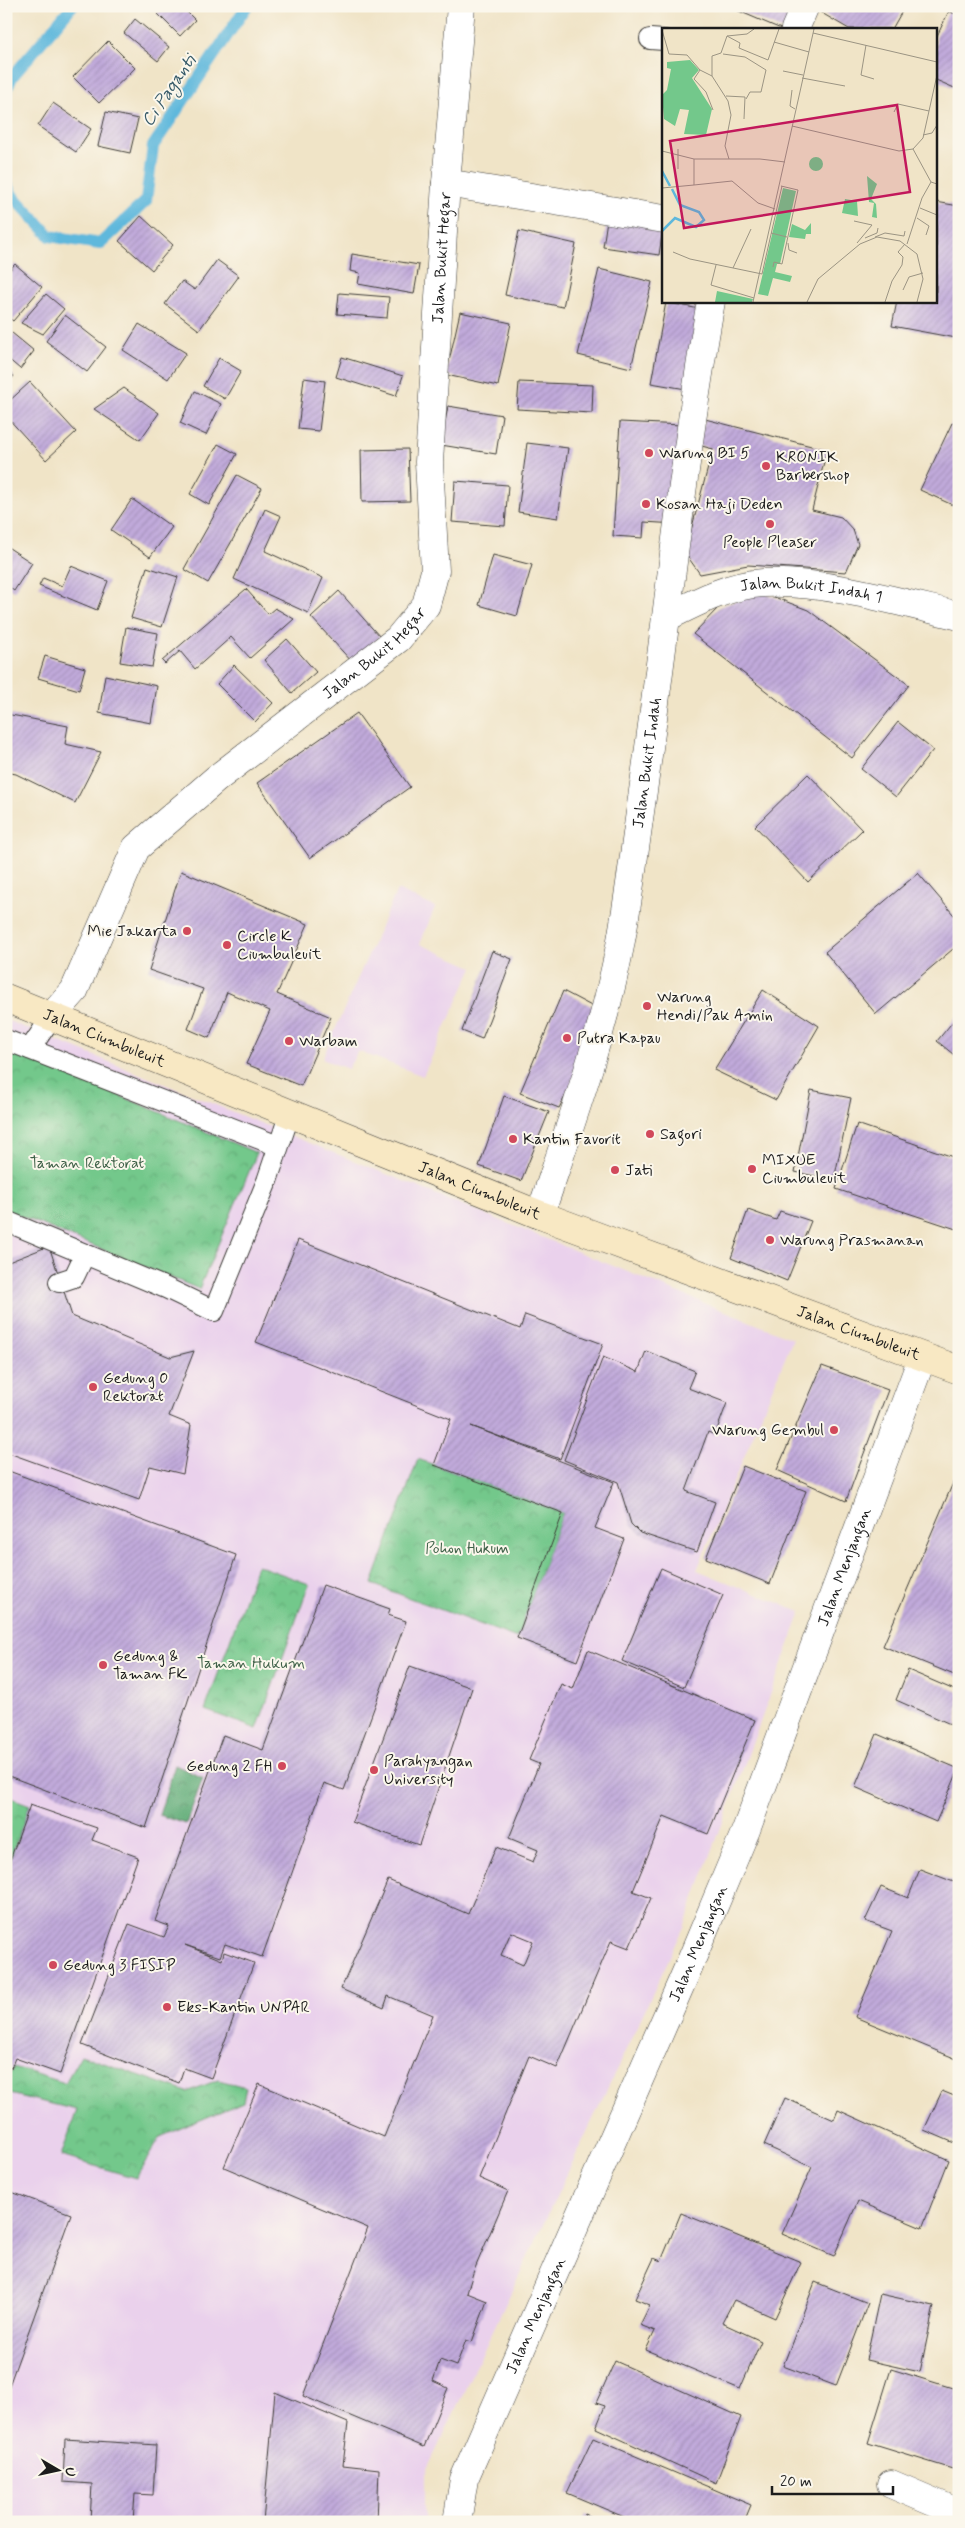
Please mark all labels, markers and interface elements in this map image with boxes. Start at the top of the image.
inset map [662,28,938,302]
water label: Ci Paganti [136,49,205,133]
street label: Jalan Bukit Hegar [427,191,456,324]
place label: Warung BI 5 [659,443,750,464]
marker: Warung BI 5 [643,447,655,459]
place label: KRONIK Barbershop [776,447,850,486]
marker: KRONIK Barbershop [760,460,772,472]
place label: Kosan Haji Deden [656,494,783,515]
marker: Kosan Haji Deden [640,498,652,510]
marker: People Pleaser [764,518,776,530]
place label: People Pleaser [723,532,817,553]
street label: Jalan Bukit Indah 1 [738,572,884,608]
street label: Jalan Bukit Hegar [318,602,431,704]
street label: Jalan Bukit Indah [627,696,666,829]
place label: Mie Jakarta [87,921,177,942]
marker: Mie Jakarta [181,925,193,937]
place label: Circle K Ciumbuleuit [237,926,322,965]
marker: Circle K Ciumbuleuit [221,939,233,951]
place label: Warung Hendi/Pak Amin [657,987,773,1026]
marker: Warung Hendi/Pak Amin [641,1000,653,1012]
street label: Jalan Ciumbuleuit [40,1004,169,1072]
place label: Putra Kapau [577,1028,661,1049]
place label: Warbam [299,1031,358,1052]
marker: Putra Kapau [561,1032,573,1044]
marker: Warbam [283,1035,295,1047]
place label: Sagori [660,1124,702,1146]
marker: Sagori [644,1128,656,1140]
place label: Kantin Favorit [523,1129,621,1150]
marker: Kantin Favorit [507,1133,519,1145]
place label: MIXUE Ciumbuleuit [762,1150,847,1189]
park label: Taman Rektorat [30,1153,144,1174]
street label: Jalan Ciumbuleuit [415,1156,544,1225]
place label: Jati [625,1160,652,1181]
marker: MIXUE Ciumbuleuit [746,1163,758,1175]
marker: Jati [609,1164,621,1176]
place label: Warung Prasmanan [780,1230,923,1251]
marker: Warung Prasmanan [764,1234,776,1246]
street label: Jalan Ciumbuleuit [794,1300,924,1365]
place label: Gedung 0 Rektorat [103,1368,168,1407]
marker: Gedung 0 Rektorat [87,1381,99,1393]
place label: Warung Gembul [712,1420,824,1441]
marker: Warung Gembul [828,1424,840,1436]
street label: Jalan Menjangan [812,1504,876,1629]
park label: Pohon Hukum [425,1538,509,1559]
place label: Gedung & Taman FK [113,1646,188,1685]
park label: Taman Hukum [197,1653,305,1674]
marker: Gedung & Taman FK [97,1659,109,1671]
place label: Parahyangan University [384,1751,473,1790]
place label: Gedung 2 FH [186,1756,272,1777]
marker: Gedung 2 FH [276,1760,288,1772]
marker: Parahyangan University [368,1764,380,1776]
street label: Jalan Menjangan [664,1881,732,2005]
place label: Gedung 3 FISIP [63,1955,176,1976]
marker: Gedung 3 FISIP [47,1959,59,1971]
place label: Eks-Kantin UNPAR [177,1997,310,2018]
marker: Eks-Kantin UNPAR [161,2001,173,2013]
street label: Jalan Menjangan [501,2254,571,2377]
north arrow [32,2446,82,2496]
scale bar [772,2463,894,2495]
text: U [60,2466,79,2478]
text: 20 m [780,2472,812,2492]

